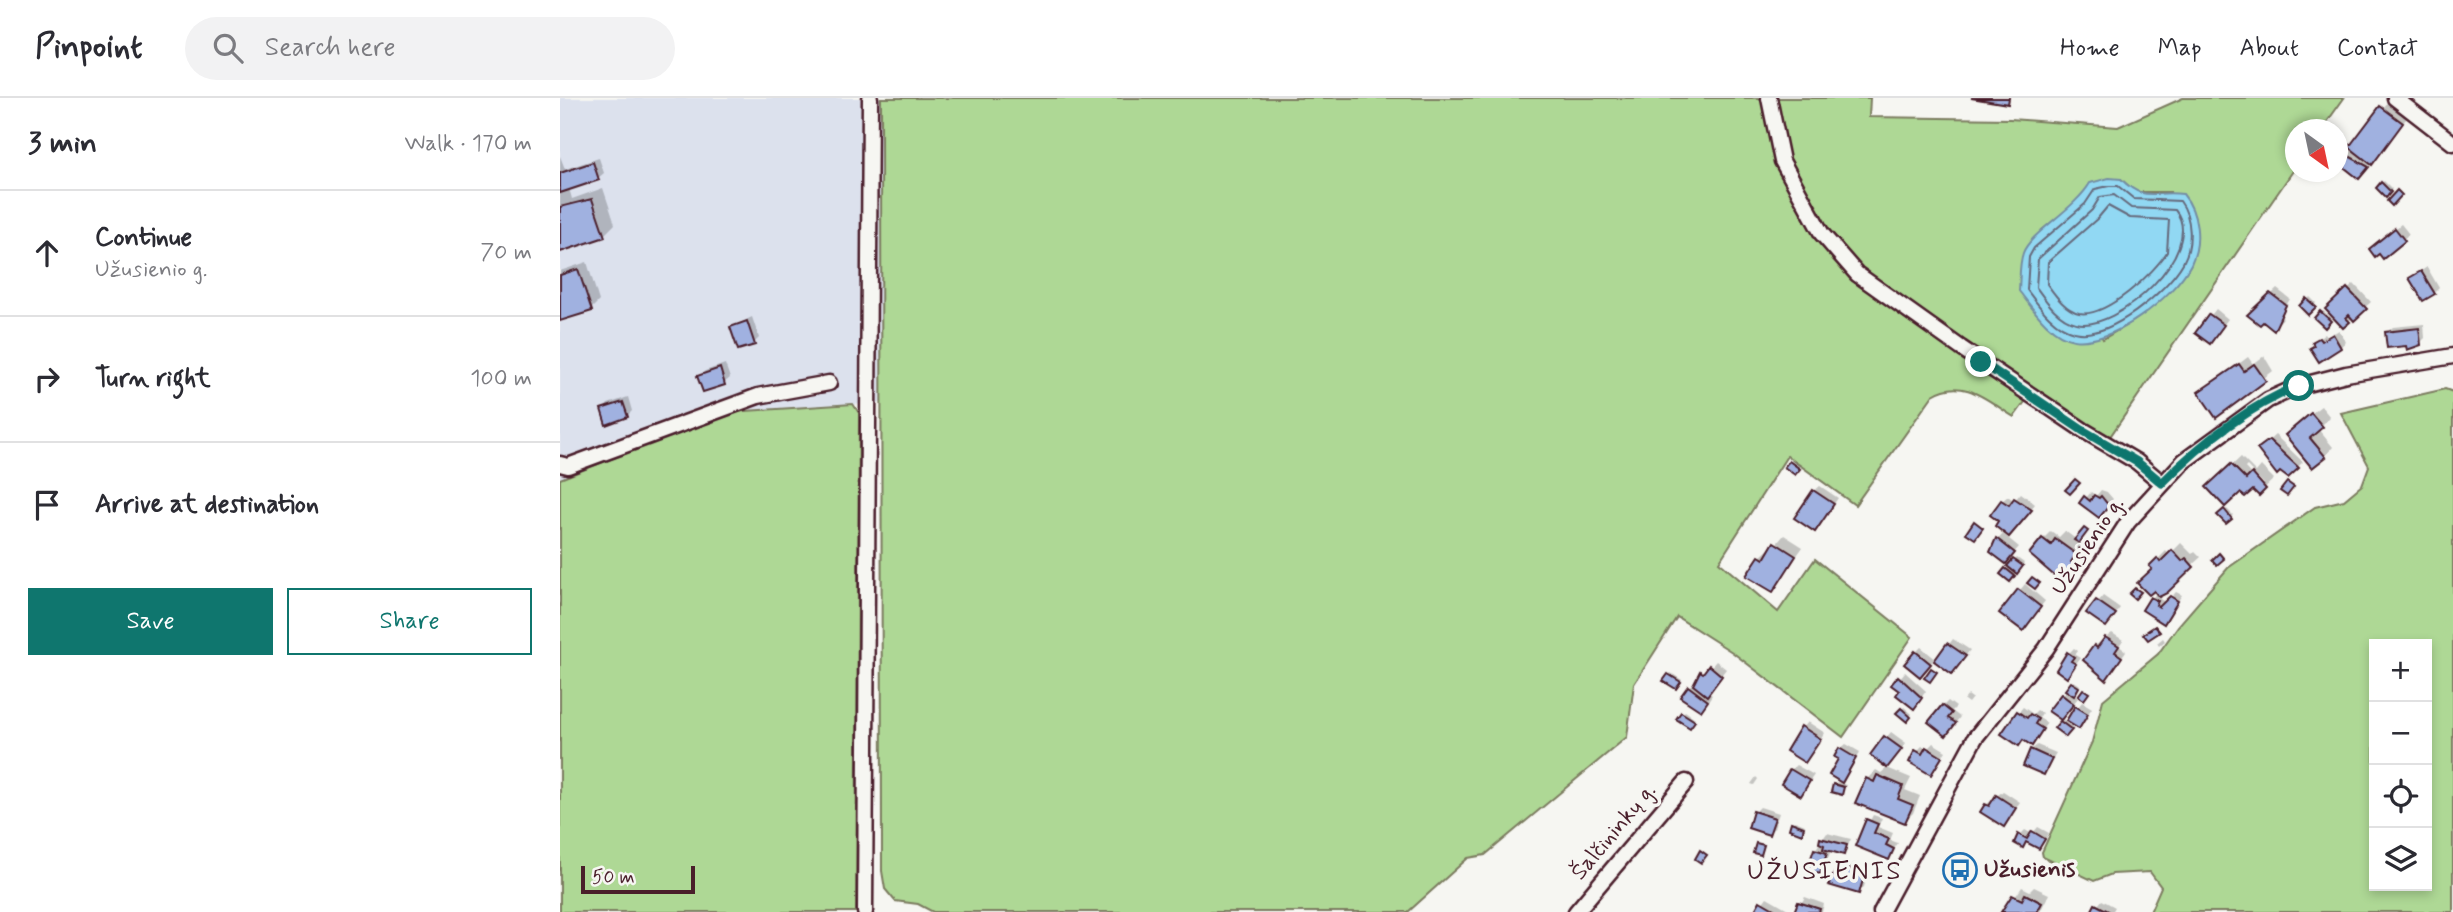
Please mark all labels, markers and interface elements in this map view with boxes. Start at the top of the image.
search box [185,17,675,80]
text: Pinpoint [35,26,143,70]
icon: search [209,29,247,67]
text: Search here [265,31,396,65]
text: Home [2060,33,2120,64]
text: Map [2158,33,2202,64]
text: About [2240,33,2299,64]
text: Contact [2337,33,2418,64]
north arrow [2285,119,2348,182]
text: 3 min [28,124,97,163]
text: Walk · 170 m [404,129,532,159]
text: Continue [95,221,192,255]
icon: ahead [28,234,66,272]
text: 70 m [480,238,532,268]
text: Užusienio g. [95,255,208,285]
route end [1965,346,1996,377]
icon: right [28,360,66,398]
text: Turn right [95,362,211,396]
text: 100 m [470,364,532,394]
route start [2283,370,2314,401]
icon: arrive [28,486,66,524]
text: Arrive at destination [95,488,319,522]
street label: Užusienio g. [2044,491,2132,601]
button: Save [28,588,273,655]
button: Share [287,588,532,655]
map controls [2369,639,2432,891]
button: + [2369,639,2432,702]
button: − [2369,702,2432,765]
button: locate [2369,765,2432,828]
street label: Šalčininkų g. [1565,777,1663,887]
button: layers [2369,828,2432,891]
bus stop icon: Užusienis [1941,851,1979,889]
district label: UŽUSIENIS [1747,855,1903,889]
place label: Užusienis [1984,855,2075,885]
scale bar [581,863,695,895]
text: 50 m [592,865,635,890]

